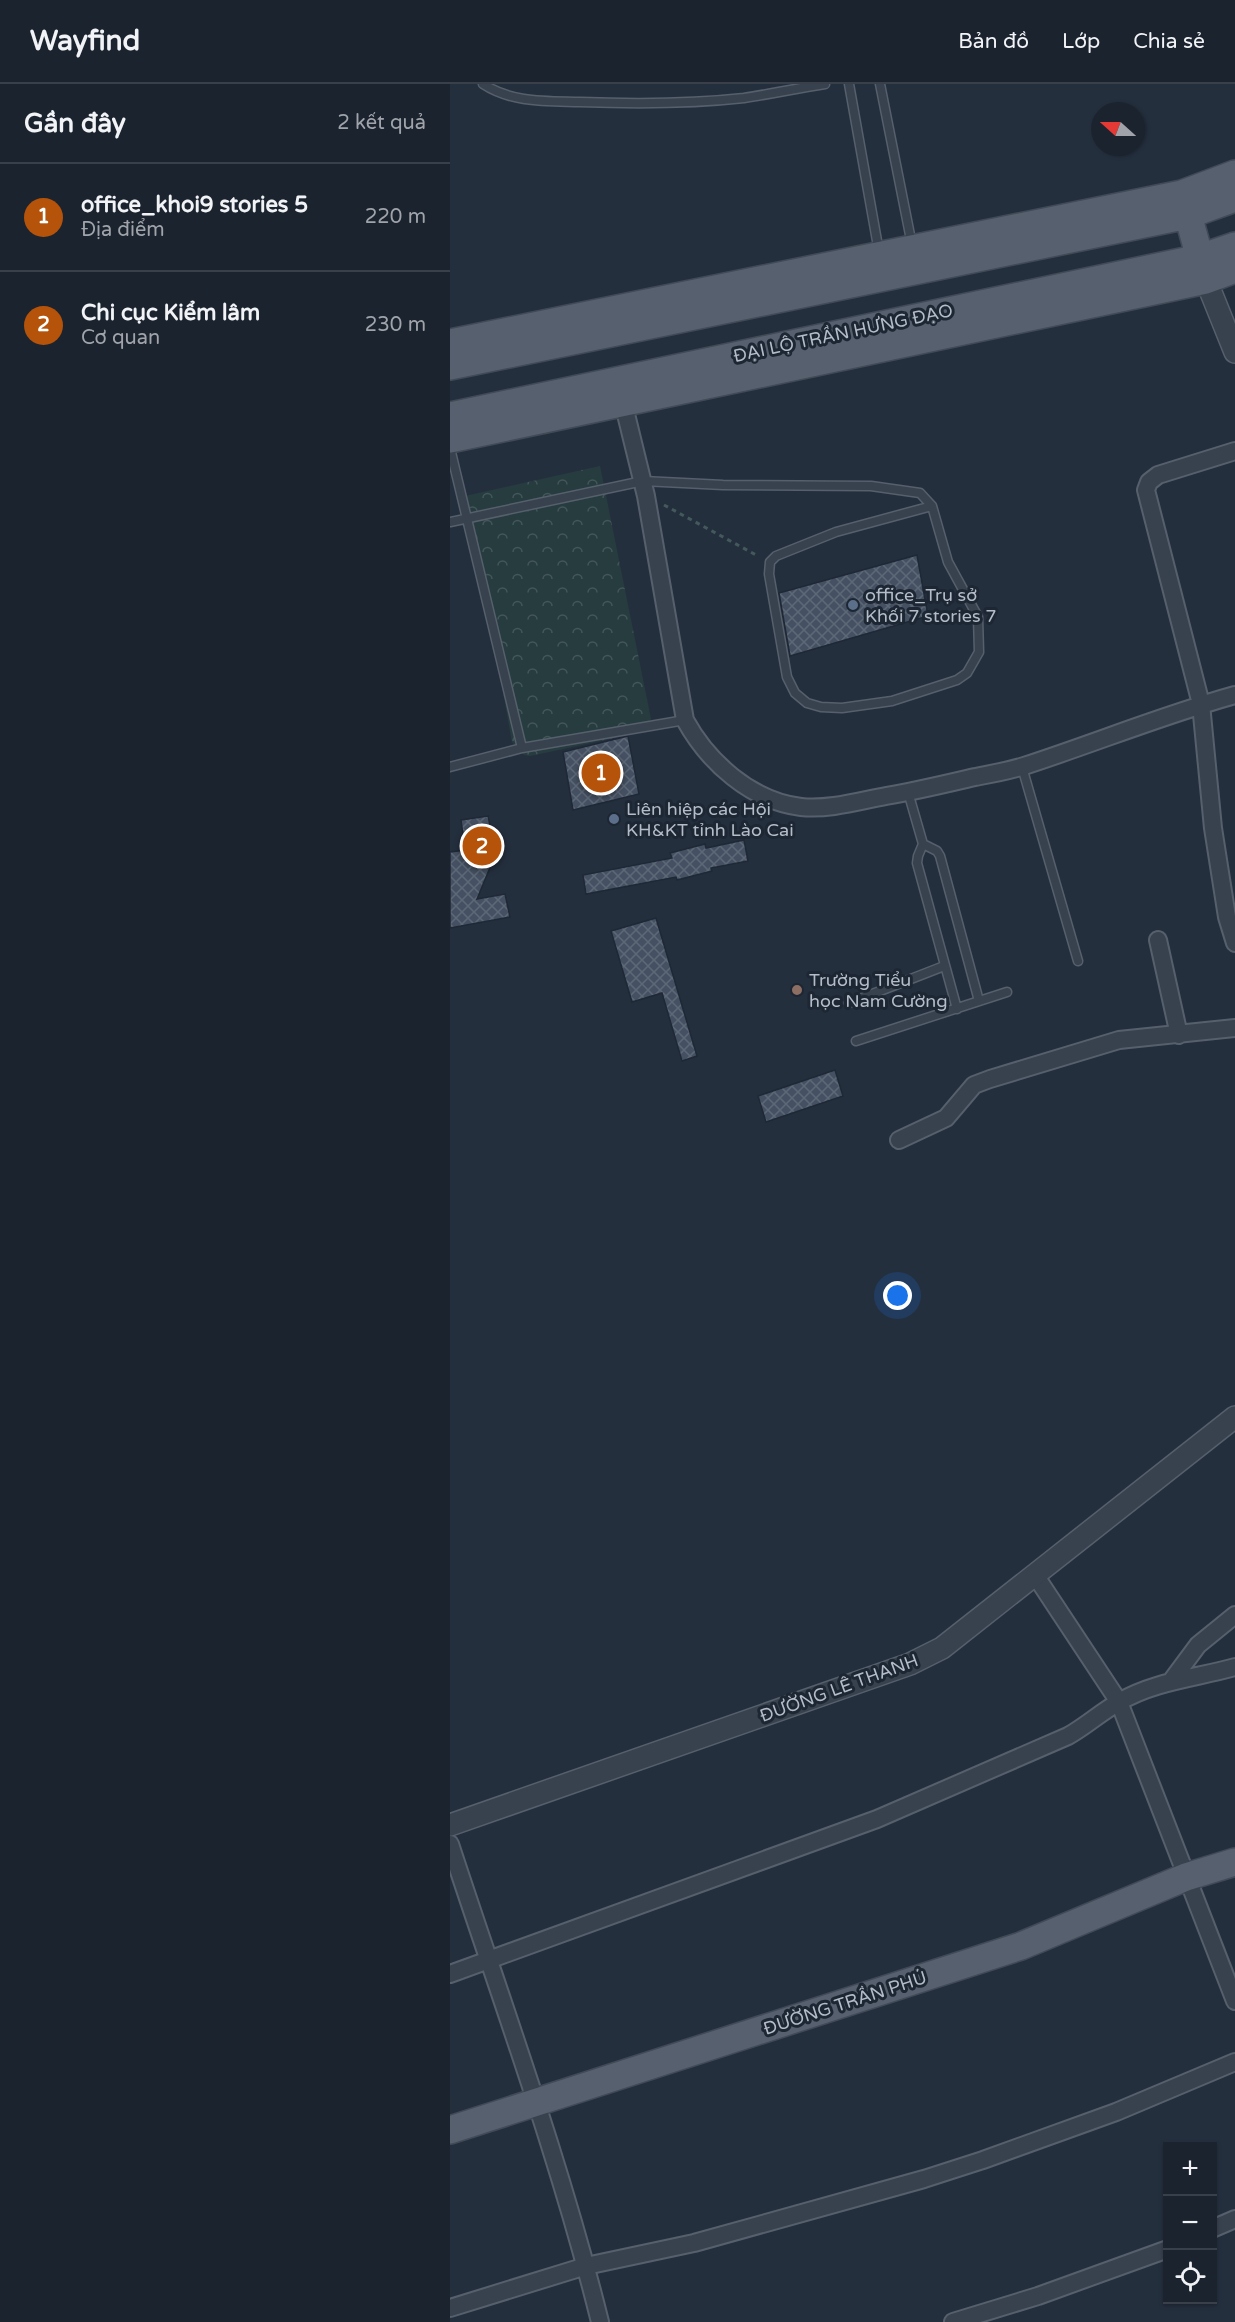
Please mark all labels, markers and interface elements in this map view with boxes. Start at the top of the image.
text: Wayfind [30,24,140,58]
text: Bản đồ [958,29,1029,54]
text: Lớp [1062,29,1100,54]
text: Chia sẻ [1133,29,1205,54]
north arrow [1091,102,1145,156]
text: Gần đây [24,108,126,139]
text: 2 kết quả [337,111,426,135]
text: office_khoi9 stories 5 [81,192,308,218]
text: 1 [37,205,50,229]
text: 220 m [365,205,426,229]
text: Địa điểm [81,218,165,242]
street label: ĐẠI LỘ TRẦN HƯNG ĐẠO [731,299,955,367]
text: Chi cục Kiểm lâm [81,300,260,326]
text: 2 [37,313,50,337]
text: 230 m [365,313,426,337]
text: Cơ quan [81,326,160,350]
place label: office_Trụ sở Khối 7 stories 7 [865,584,997,627]
marker: office_Trụ sở Khối 7 stories 7 [846,598,860,612]
pin: 1 [582,750,620,796]
place label: Liên hiệp các Hội KH&KT tỉnh Lào Cai [626,798,794,841]
marker: Liên hiệp các Hội KH&KT tỉnh Lào Cai [607,812,621,826]
pin: 2 [462,824,501,868]
place label: Trường Tiểu học Nam Cường [809,969,948,1012]
marker: Trường Tiểu học Nam Cường [790,983,804,997]
your location [883,1281,912,1310]
street label: ĐƯỜNG LÊ THANH [757,1649,921,1727]
street label: ĐƯỜNG TRẦN PHÚ [761,1966,929,2040]
map controls [1163,2142,1217,2304]
button: + [1163,2142,1217,2196]
button: − [1163,2196,1217,2250]
button: locate [1163,2250,1217,2304]

